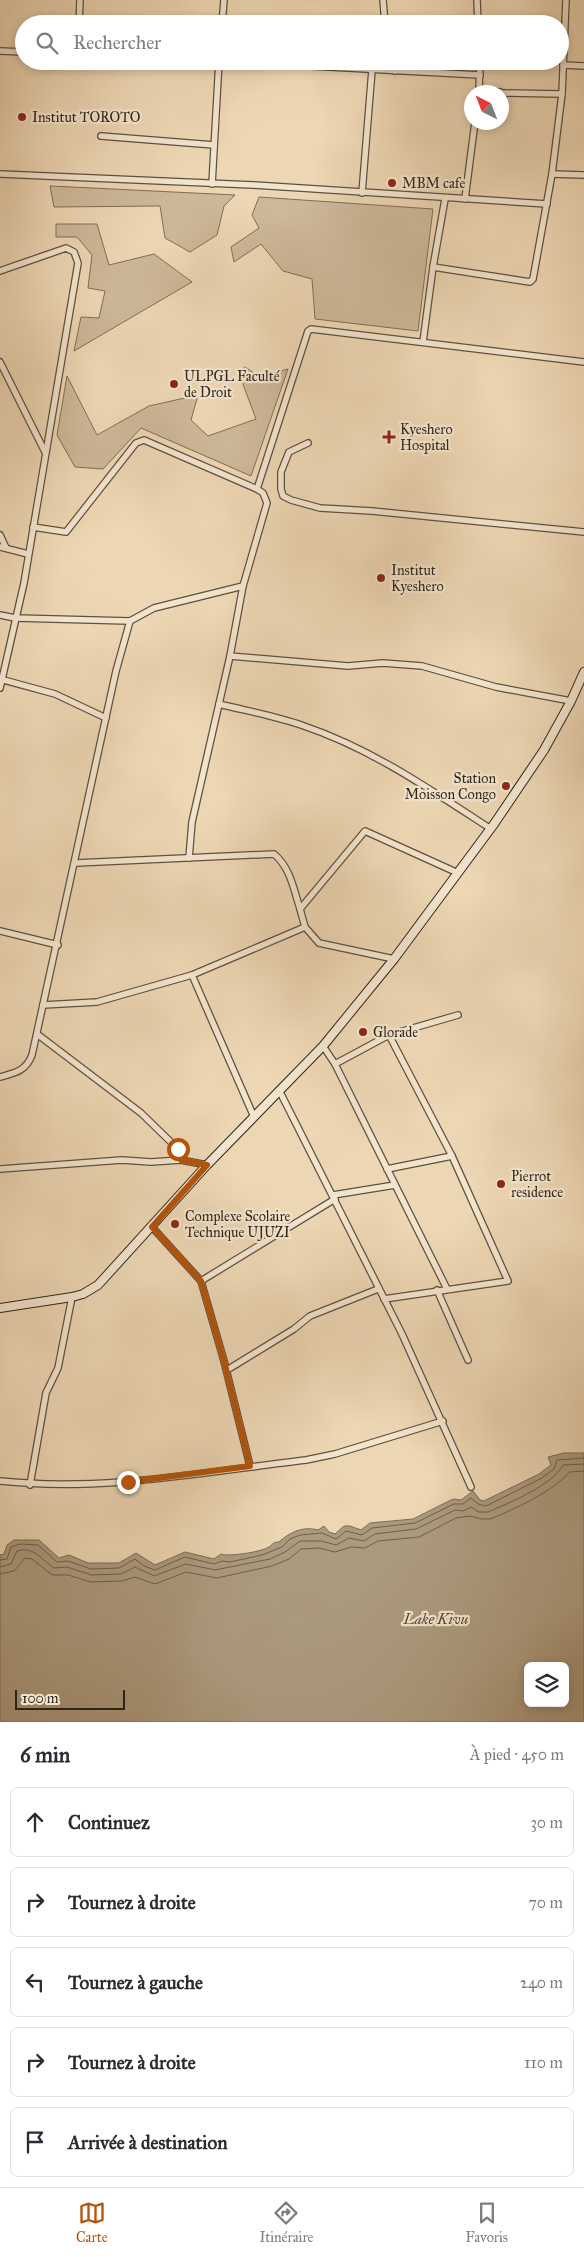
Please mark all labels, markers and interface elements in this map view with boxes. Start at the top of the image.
search box [15,15,569,70]
icon: search [33,29,61,57]
text: Rechercher [73,31,161,54]
north arrow [464,85,509,130]
place label: Institut TOROTO [32,109,140,126]
marker: Institut TOROTO [16,111,28,123]
place label: MBM cafe [402,175,465,192]
marker: MBM cafe [386,177,398,189]
place label: ULPGL Faculté de Droit [184,368,280,401]
marker: ULPGL Faculté de Droit [168,378,180,390]
place label: Kyeshero Hospital [400,421,453,454]
marker: Kyeshero Hospital [382,430,396,444]
place label: Institut Kyeshero [391,562,444,595]
marker: Institut Kyeshero [375,572,387,584]
place label: Station Moisson Congo [405,770,496,803]
marker: Station Moisson Congo [500,780,512,792]
place label: Glorade [373,1024,418,1041]
marker: Glorade [357,1026,369,1038]
route start [167,1138,190,1161]
place label: Pierrot residence [511,1168,563,1201]
marker: Pierrot residence [495,1178,507,1190]
place label: Complexe Scolaire Technique UJUZI [185,1208,291,1242]
marker: Complexe Scolaire Technique UJUZI [169,1218,181,1230]
route end [117,1471,140,1494]
water label: Lake Kivu [403,1610,469,1628]
map controls [524,1662,569,1707]
button: layers [524,1662,569,1707]
scale bar [15,1687,125,1710]
text: 100 m [22,1690,59,1707]
text: 6 min [20,1742,70,1768]
text: À pied · 450 m [470,1745,564,1764]
icon: ahead [21,1808,49,1836]
text: Continuez [68,1811,150,1834]
text: 30 m [530,1813,563,1832]
icon: right [21,1888,49,1916]
text: Tournez à droite [68,1891,196,1914]
text: 70 m [528,1893,563,1912]
icon: left [21,1968,49,1996]
text: Tournez à gauche [68,1971,203,1994]
text: 240 m [520,1973,563,1992]
icon: right [21,2048,49,2076]
text: Tournez à droite [68,2051,196,2074]
text: 110 m [524,2053,563,2072]
icon: arrive [21,2128,49,2156]
text: Arrivée à destination [68,2131,227,2154]
tab: Carte [76,2199,108,2246]
tab: Itinéraire [260,2199,313,2246]
tab: Favoris [465,2199,508,2246]

